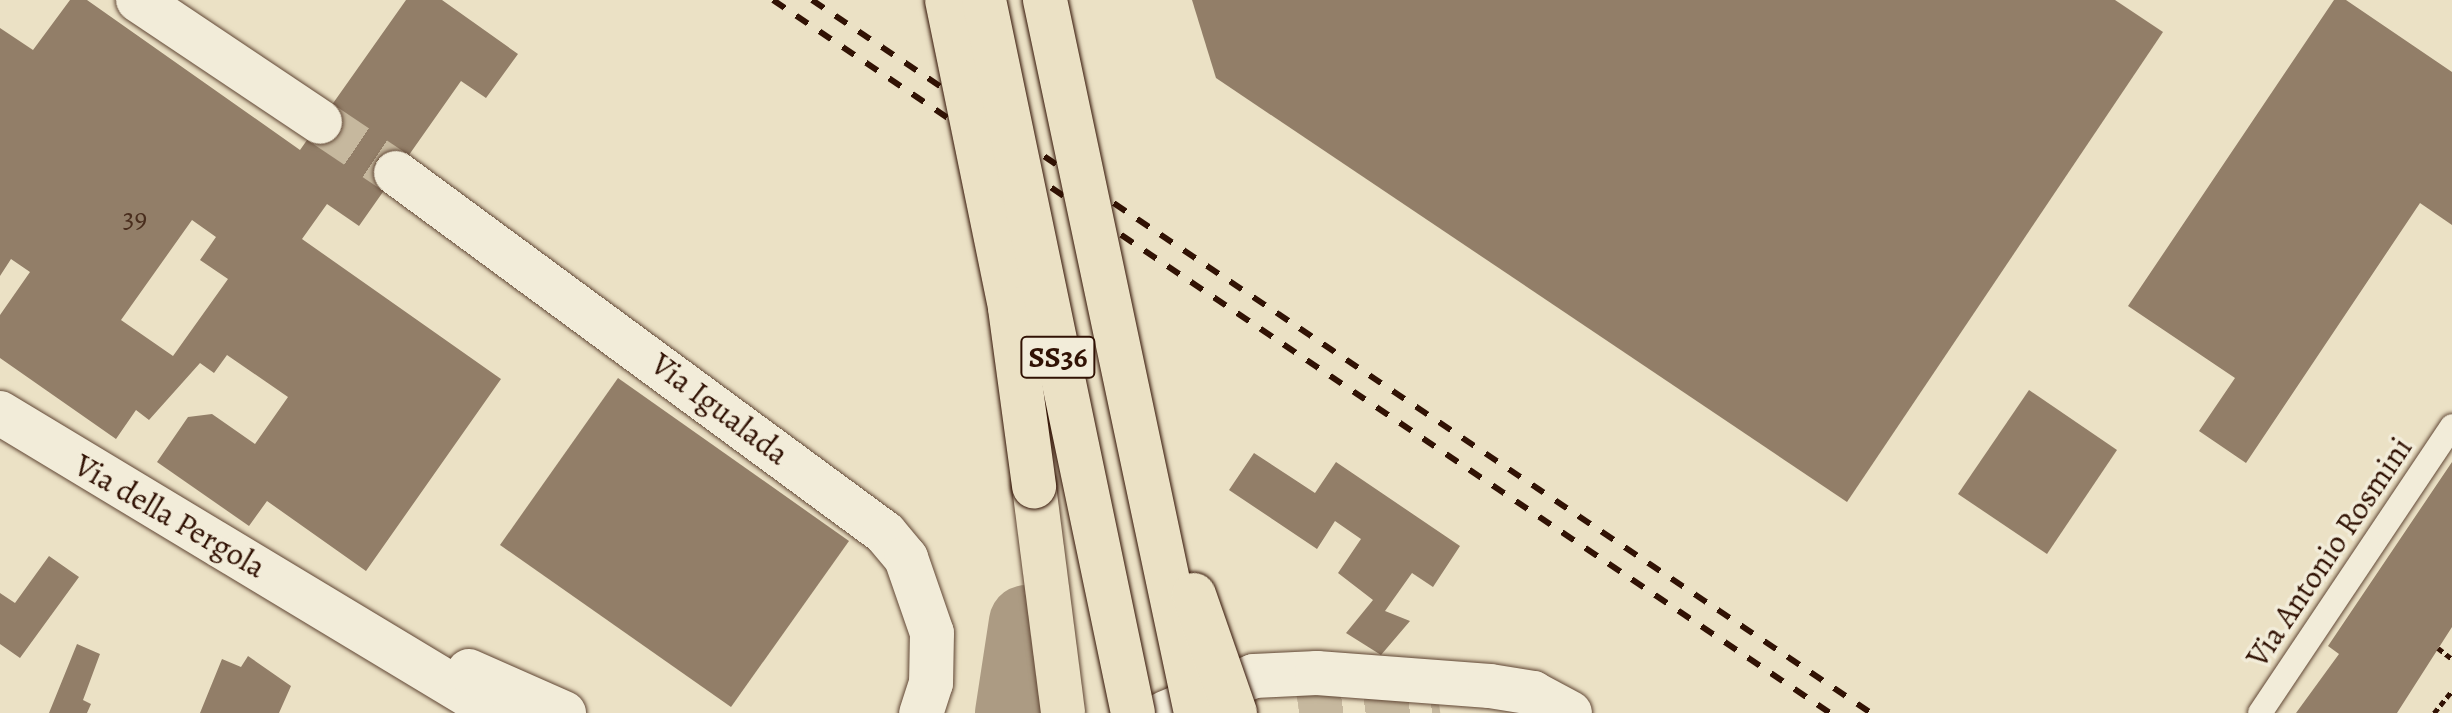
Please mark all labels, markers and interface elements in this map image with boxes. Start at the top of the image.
house number: 39 [123,201,147,235]
road number: SS36 [1020,331,1096,383]
street label: Via Igualada [644,345,796,473]
street label: Via Antonio Rosmini [2238,430,2420,674]
street label: Via della Pergola [68,446,272,586]

